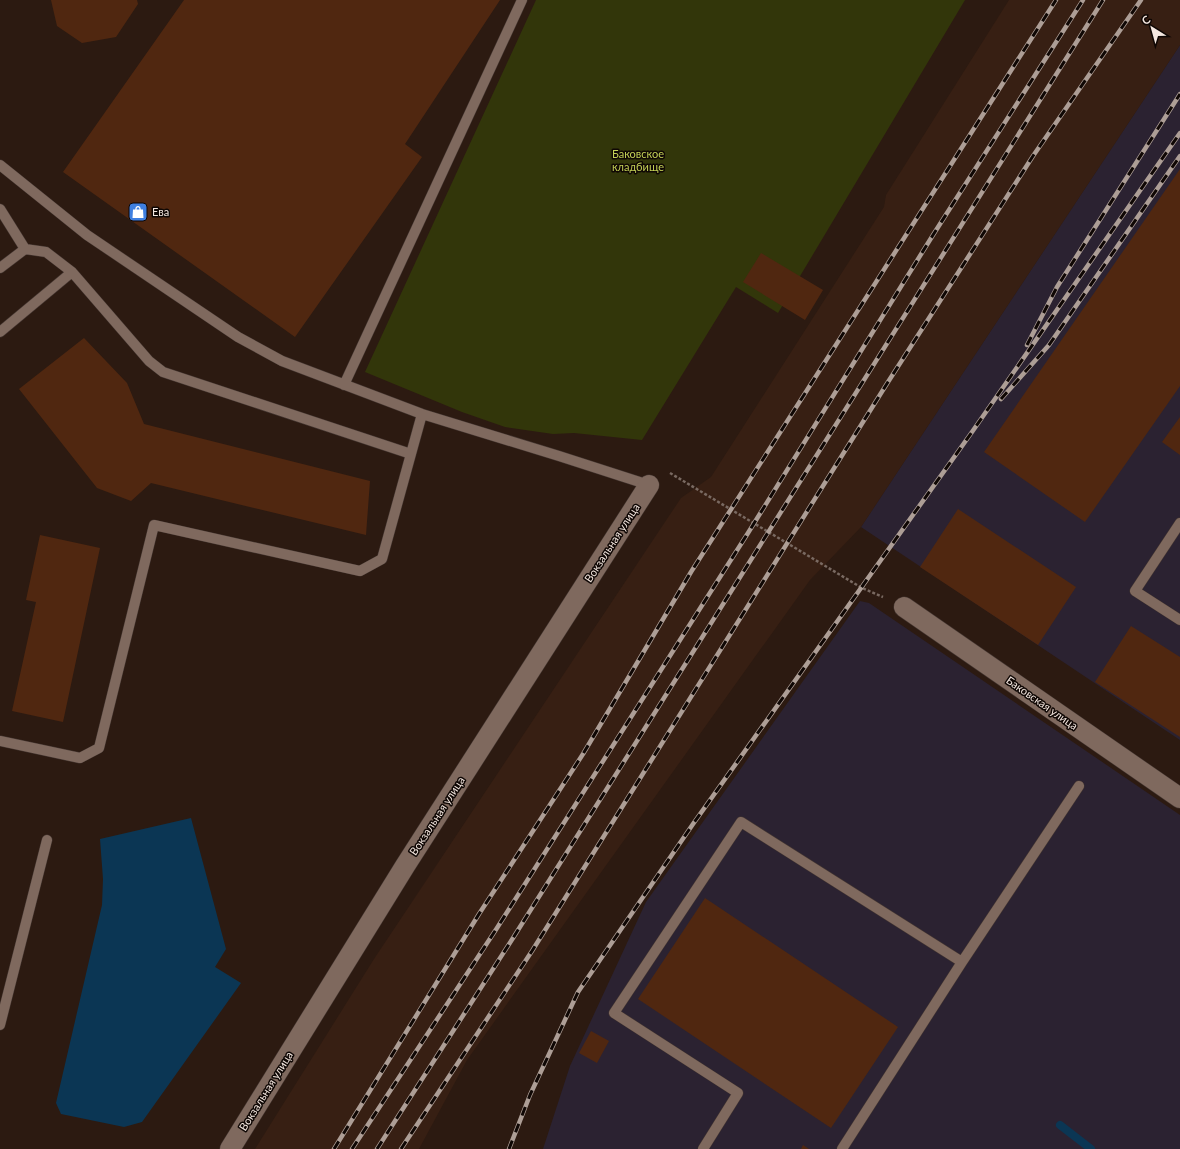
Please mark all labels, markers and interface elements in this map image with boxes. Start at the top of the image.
north arrow [1132,8,1172,48]
text: С [1139,12,1153,27]
park label: Баковское кладбище [612,147,664,173]
shop icon: Ева [127,201,149,223]
place label: Ева [152,205,169,218]
street label: Вокзальная улица [581,501,642,584]
street label: Баковская улица [1004,673,1080,732]
street label: Вокзальная улица [406,774,467,857]
street label: Вокзальная улица [236,1049,295,1133]

